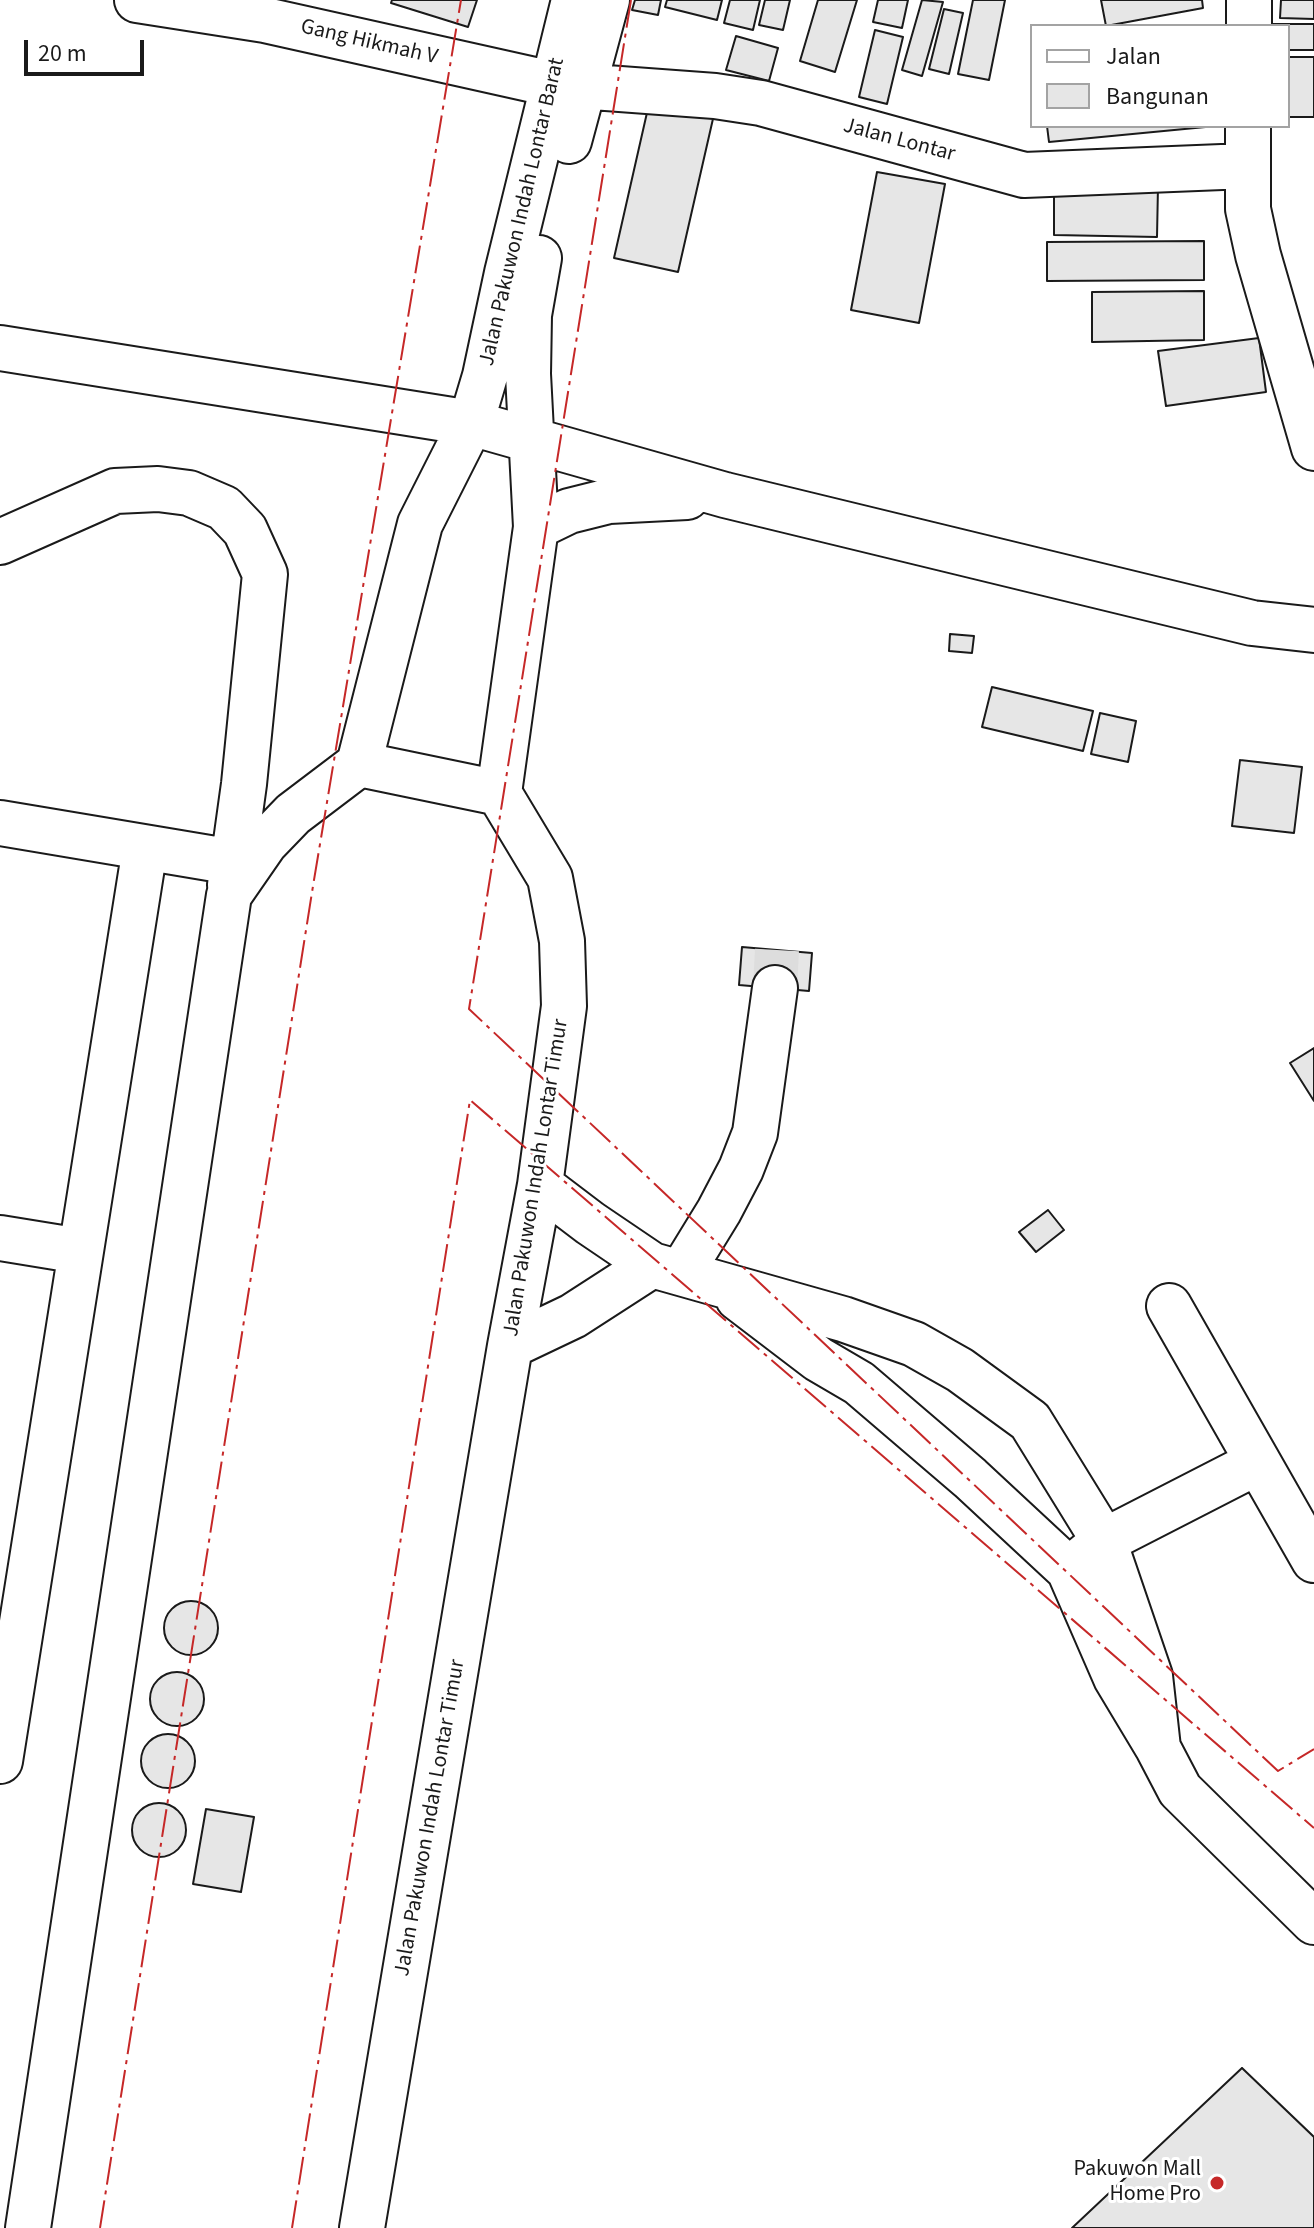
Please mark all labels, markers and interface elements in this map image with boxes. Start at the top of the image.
street label: Gang Hikmah V [298,14,440,72]
scale bar [28,24,148,74]
legend [1030,24,1290,128]
text: 20 m [38,36,87,71]
text: Jalan [1106,39,1161,74]
street label: Jalan Pakuwon Indah Lontar Barat [475,55,571,369]
text: Bangunan [1106,79,1209,114]
street label: Jalan Lontar [840,113,958,169]
street label: Jalan Pakuwon Indah Lontar Timur [499,1017,575,1339]
street label: Jalan Pakuwon Indah Lontar Timur [390,1658,472,1978]
place label: Pakuwon Mall Home Pro [1073,2157,1201,2208]
marker: Pakuwon Mall Home Pro [1208,2174,1226,2192]

